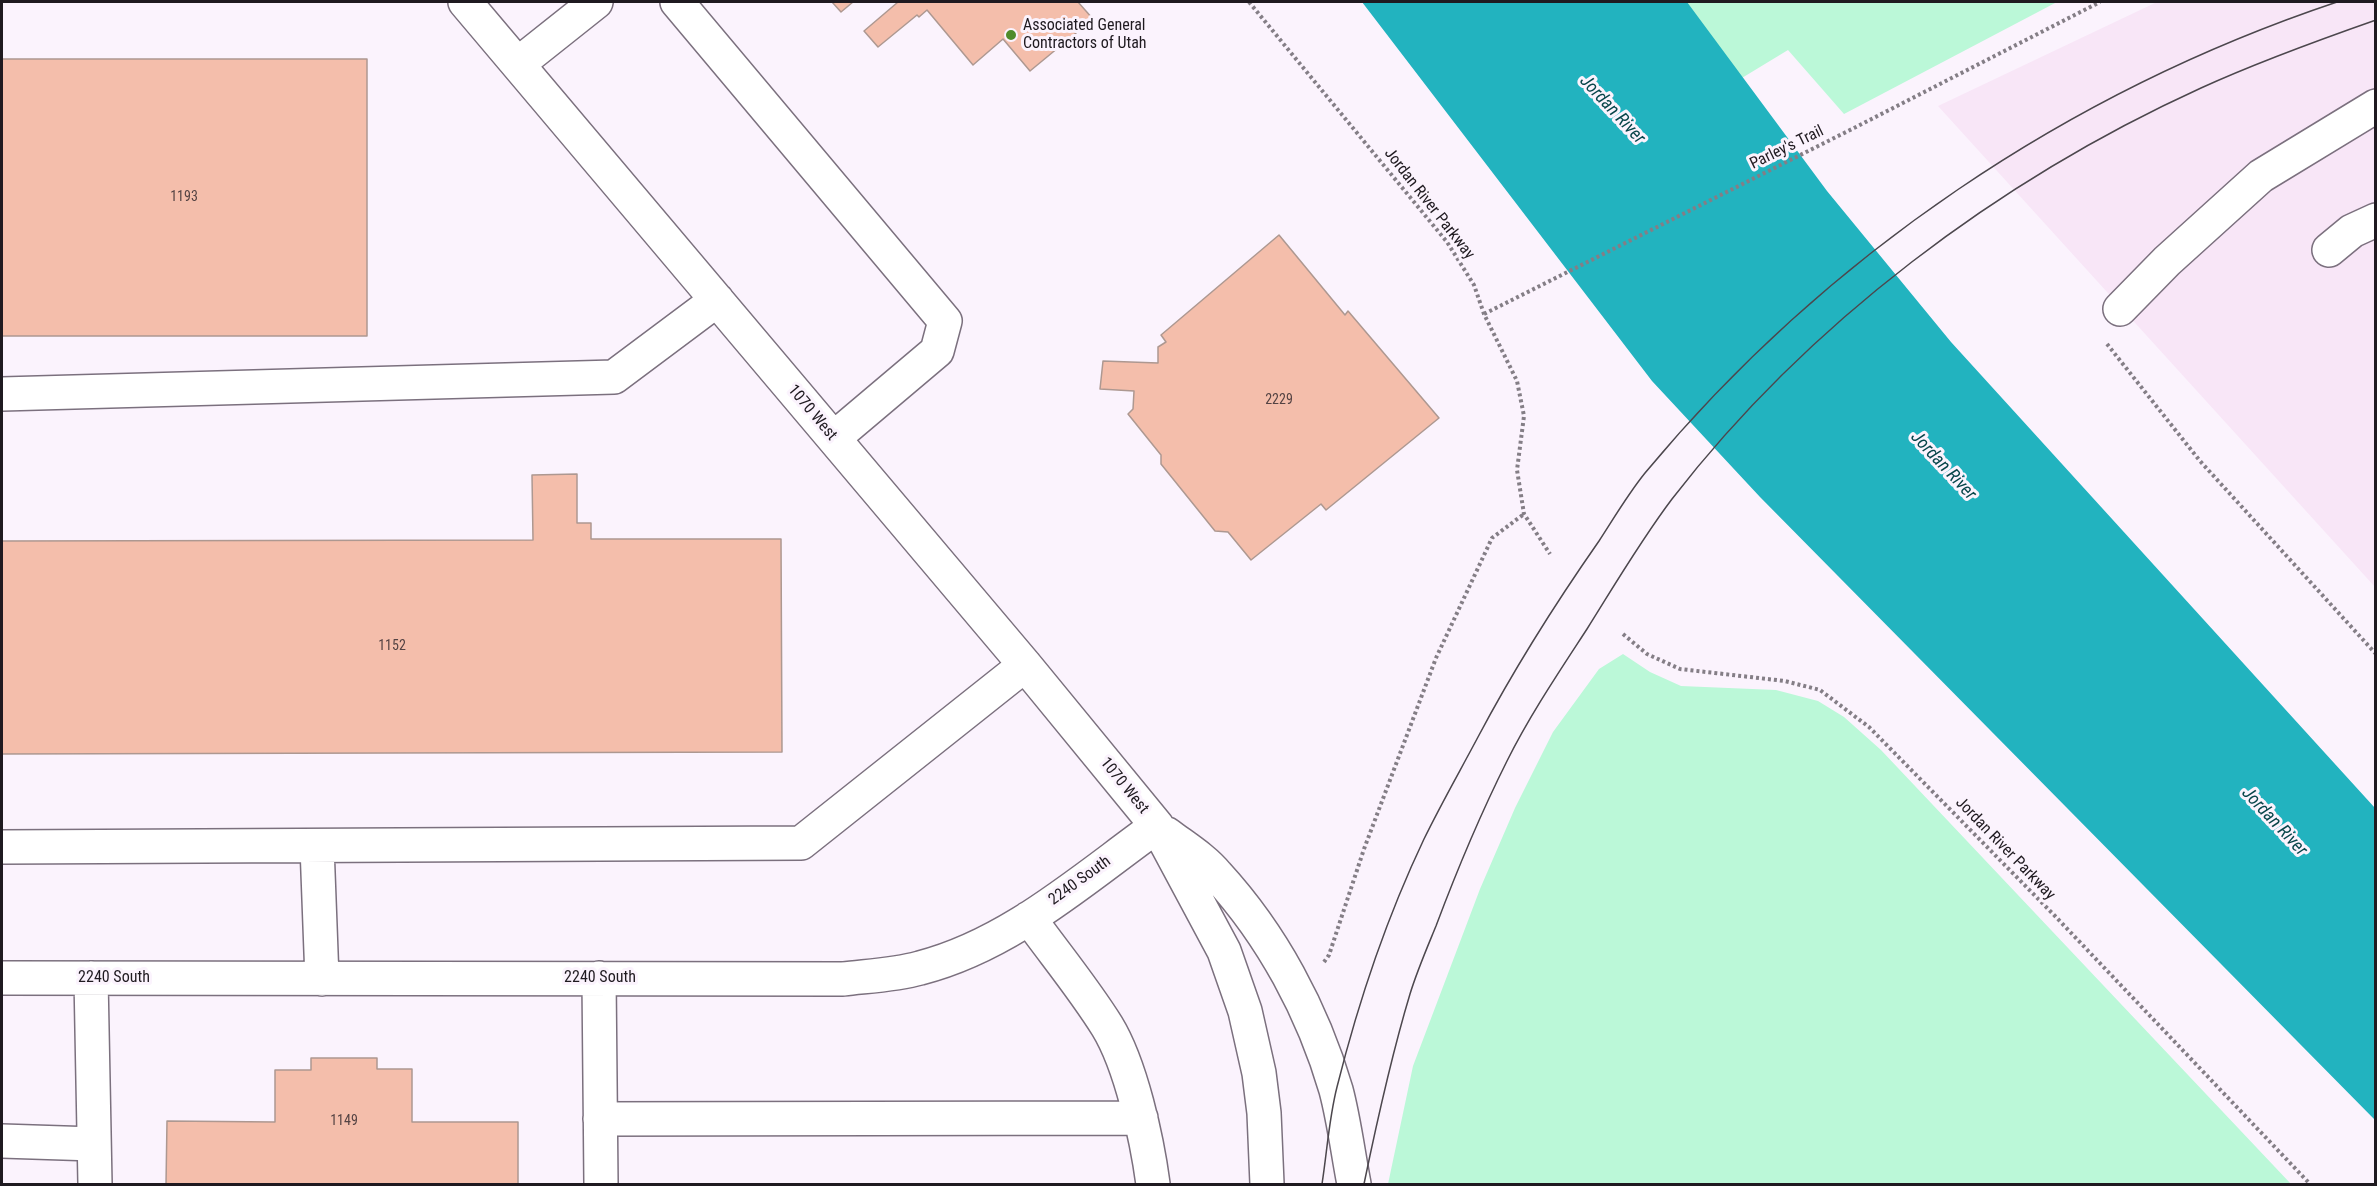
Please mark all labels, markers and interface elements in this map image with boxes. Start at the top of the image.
place label: Associated General Contractors of Utah [1023,16,1147,54]
marker: Associated General Contractors of Utah [1004,28,1018,42]
water label: Jordan River [1575,71,1649,149]
street label: Parley's Trail [1747,122,1827,174]
street label: Jordan River Parkway [1380,145,1478,263]
house number: 1193 [170,189,198,205]
street label: 1070 West [783,381,841,445]
house number: 2229 [1265,392,1293,408]
water label: Jordan River [1906,427,1980,505]
house number: 1152 [378,638,406,654]
street label: 1070 West [1096,754,1152,818]
water label: Jordan River [2237,783,2311,861]
street label: Jordan River Parkway [1951,794,2059,904]
street label: 2240 South [1045,852,1115,910]
street label: 2240 South [78,968,150,988]
street label: 2240 South [564,968,636,988]
house number: 1149 [330,1113,358,1129]

